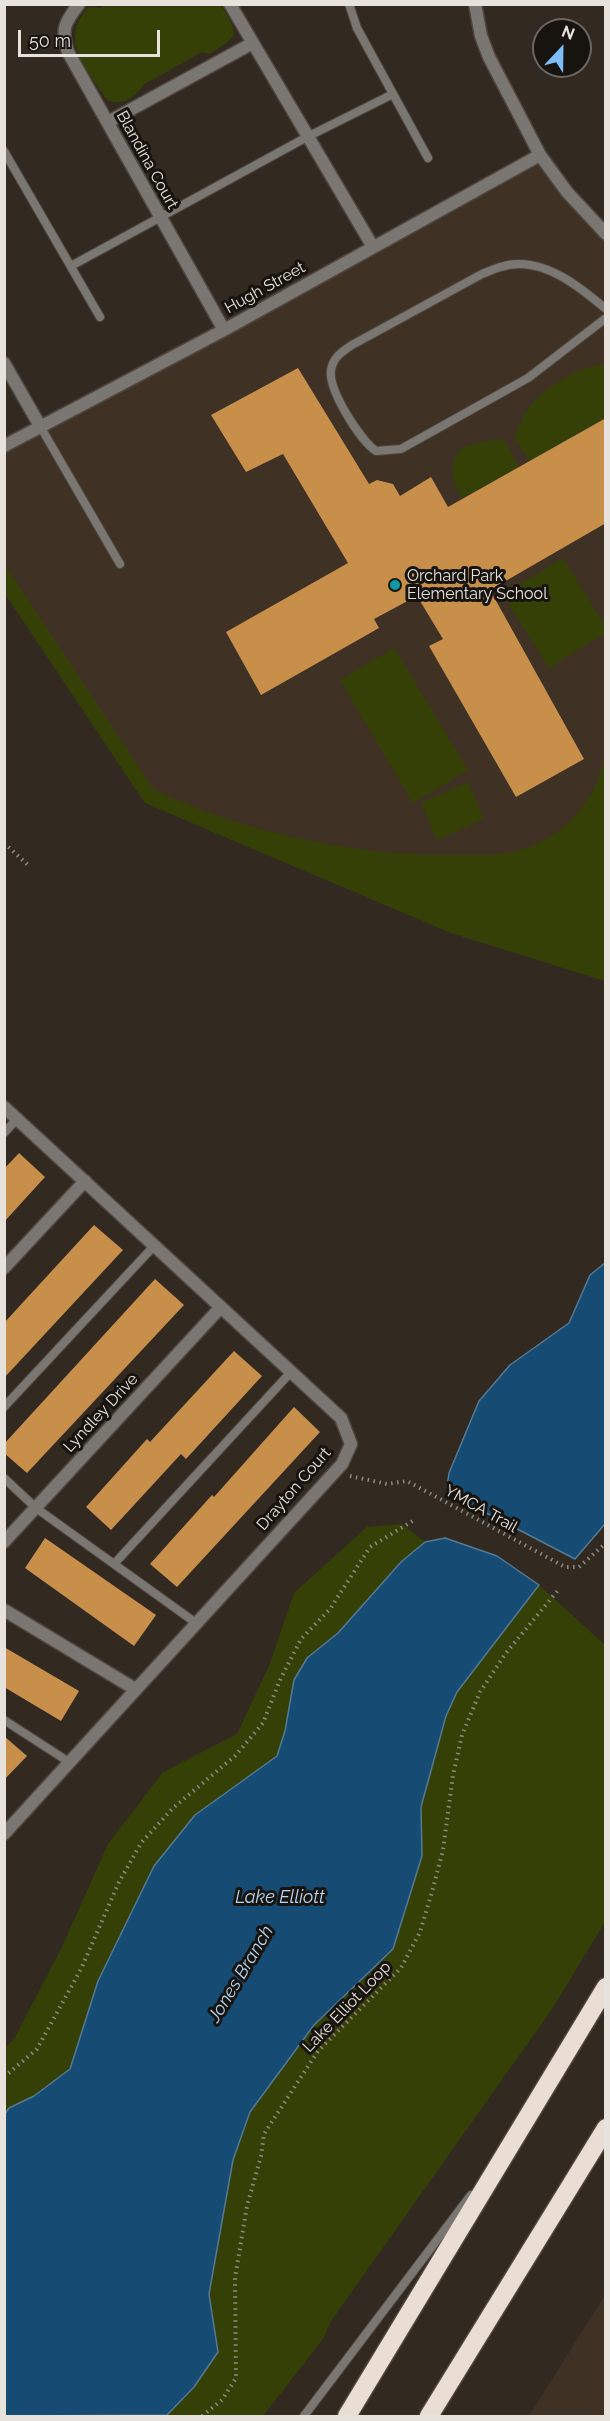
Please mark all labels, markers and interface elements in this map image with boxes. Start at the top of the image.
scale bar [21,18,164,56]
north arrow [532,18,592,78]
text: N [559,22,577,44]
text: 50 m [29,30,71,51]
street label: Blandina Court [112,107,182,213]
street label: Hugh Street [221,258,309,318]
place label: Orchard Park Elementary School [407,566,547,604]
marker: Orchard Park Elementary School [388,578,402,592]
street label: Lyndley Drive [60,1370,142,1456]
street label: Drayton Court [253,1444,335,1534]
street label: YMCA Trail [441,1481,521,1537]
water label: Lake Elliott [235,1887,325,1909]
water label: Jones Branch [204,1922,278,2026]
street label: Lake Elliot Loop [299,1958,395,2056]

